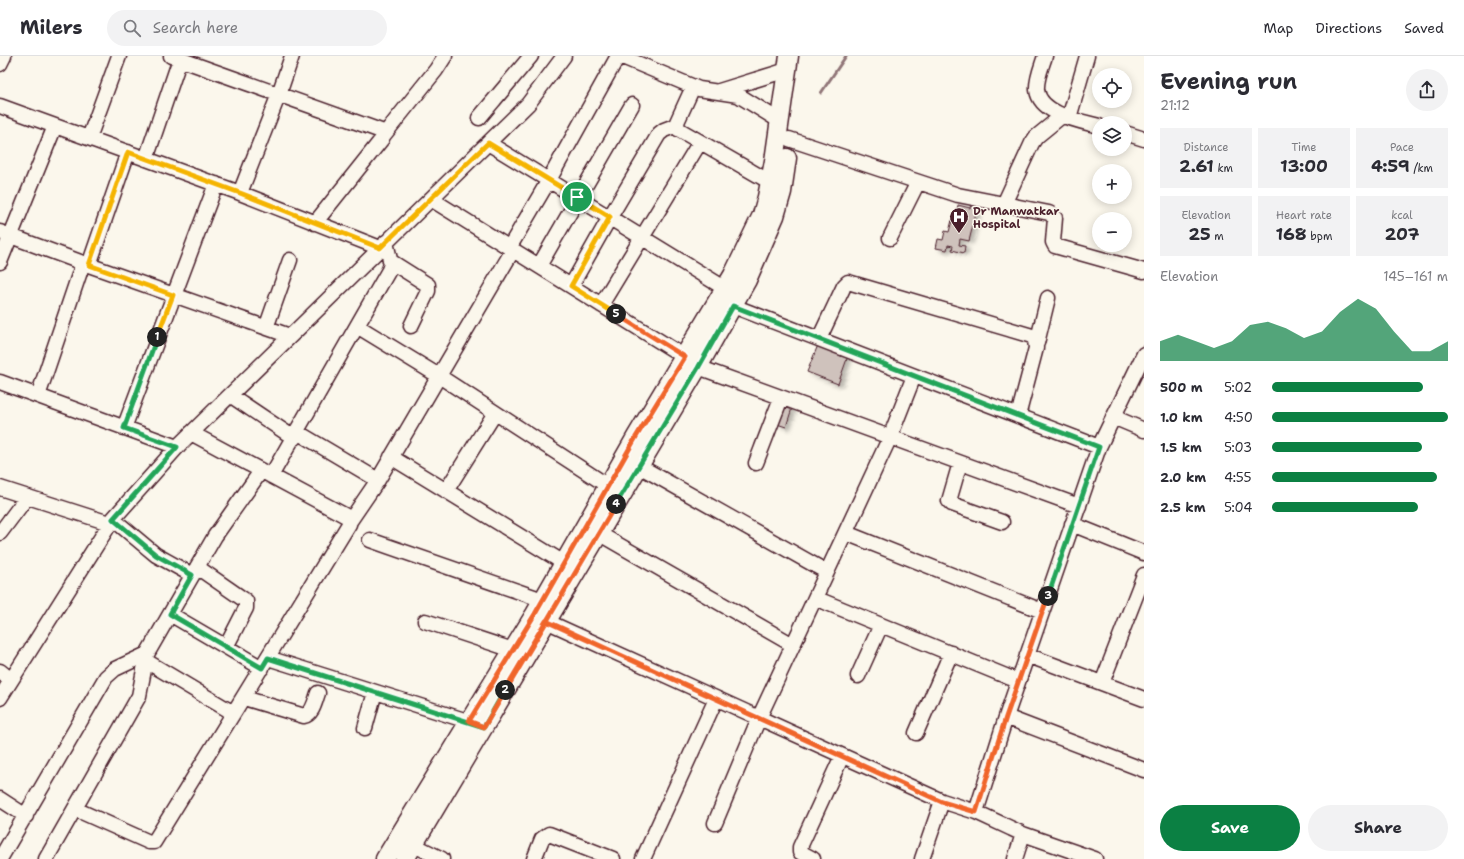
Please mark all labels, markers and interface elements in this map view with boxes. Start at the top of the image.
search box [107,10,387,46]
text: Milers [20,15,83,40]
icon: search [121,17,143,39]
text: Search here [153,18,238,38]
text: Map [1264,19,1294,37]
text: Directions [1316,19,1382,37]
text: Saved [1404,19,1444,37]
text: Evening run [1160,67,1297,96]
map controls [1092,68,1132,252]
button: locate [1092,68,1132,108]
button: share [1406,69,1448,111]
text: 21:12 [1160,97,1190,114]
button: layers [1092,116,1132,156]
text: Distance [1183,140,1229,155]
text: Time [1291,140,1317,155]
text: Pace [1390,140,1414,155]
text: 2.61 [1179,155,1214,177]
text: 13:00 [1280,155,1328,177]
text: 4:59 [1371,155,1410,177]
text: km [1214,161,1233,176]
text: /km [1410,161,1433,176]
button: + [1092,164,1132,204]
pin [560,180,594,214]
icon: arrive [566,186,588,208]
place label: Dr Manwatkar Hospital [973,204,1059,232]
hospital icon: Dr Manwatkar Hospital [948,206,970,234]
text: Elevation [1181,208,1231,223]
text: Heart rate [1276,208,1332,223]
text: kcal [1391,208,1413,223]
button: − [1092,212,1132,252]
text: 25 [1188,223,1211,245]
text: 168 [1276,223,1307,245]
text: 207 [1385,223,1420,245]
text: m [1211,229,1224,244]
text: bpm [1307,229,1332,244]
text: Elevation [1160,268,1218,285]
text: 145–161 m [1383,268,1448,285]
pin: 5 [606,304,626,324]
text: 5 [613,306,619,321]
pin: 1 [147,327,167,347]
text: 1 [154,329,160,344]
text: 500 m [1160,379,1203,396]
text: 5:02 [1224,379,1252,396]
text: 1.0 km [1160,409,1202,426]
text: 4:50 [1224,409,1253,426]
text: 1.5 km [1160,439,1202,456]
text: 5:03 [1224,439,1252,456]
text: 2.0 km [1160,469,1206,486]
text: 4:55 [1224,469,1251,486]
pin: 4 [606,494,626,514]
text: 4 [612,496,620,511]
text: 2.5 km [1160,499,1206,516]
text: 5:04 [1224,499,1252,516]
pin: 3 [1038,586,1058,606]
text: 3 [1044,588,1052,603]
pin: 2 [495,680,515,700]
text: 2 [501,682,509,697]
button: Save [1160,805,1300,851]
button: Share [1308,805,1448,851]

